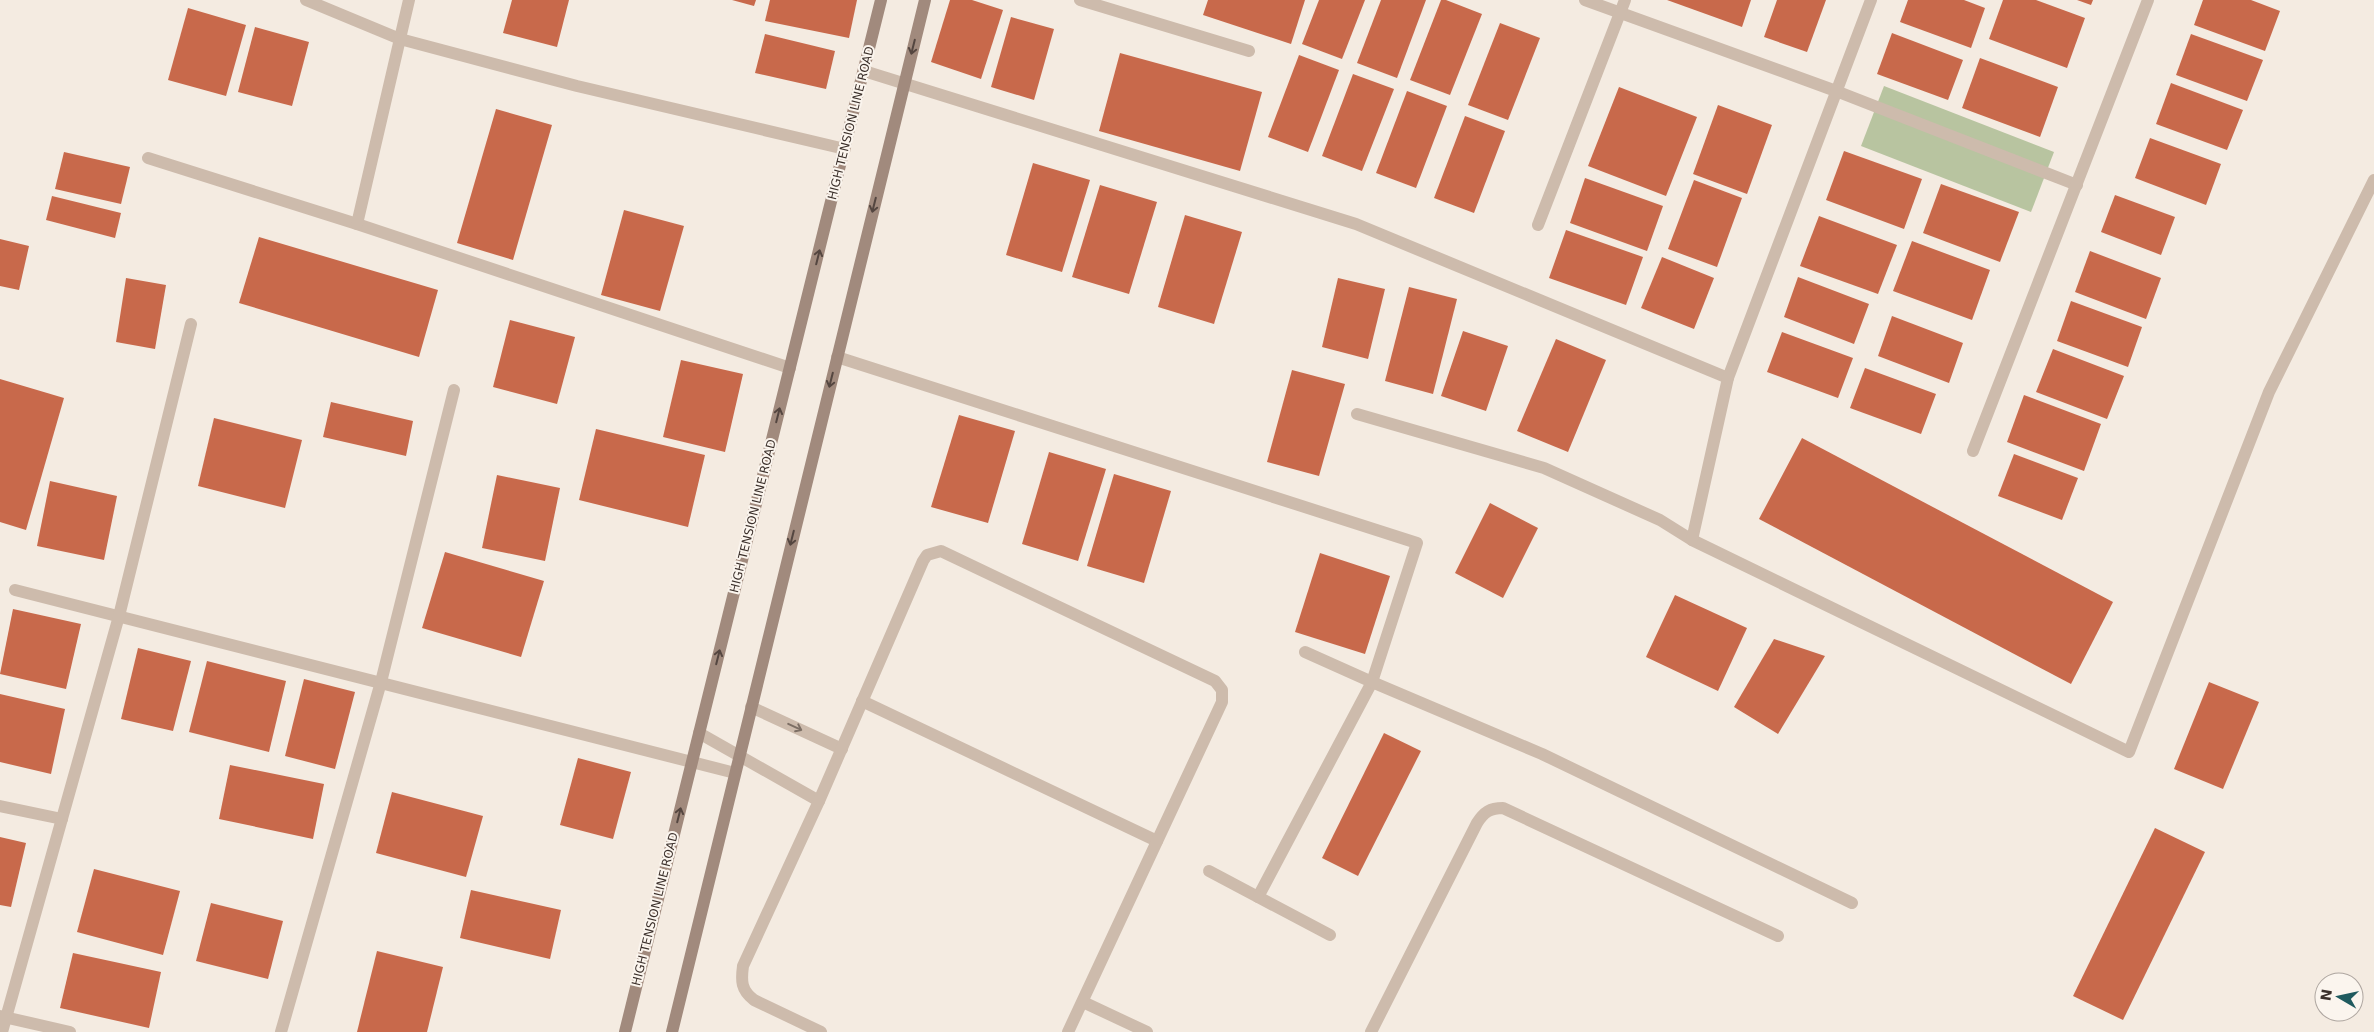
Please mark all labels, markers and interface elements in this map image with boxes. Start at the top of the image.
one-way arrow [908,39,917,55]
street label: HIGH TENSION LINE ROAD [825,45,877,201]
one-way arrow [869,197,878,213]
one-way arrow [814,249,823,265]
one-way arrow [826,371,835,387]
one-way arrow [774,407,783,423]
street label: HIGH TENSION LINE ROAD [727,438,779,594]
one-way arrow [787,529,796,545]
one-way arrow [714,650,723,666]
one-way arrow [787,723,802,732]
one-way arrow [675,807,684,823]
street label: HIGH TENSION LINE ROAD [629,831,681,987]
north arrow [2314,972,2364,1022]
text: N [2317,988,2335,1002]

